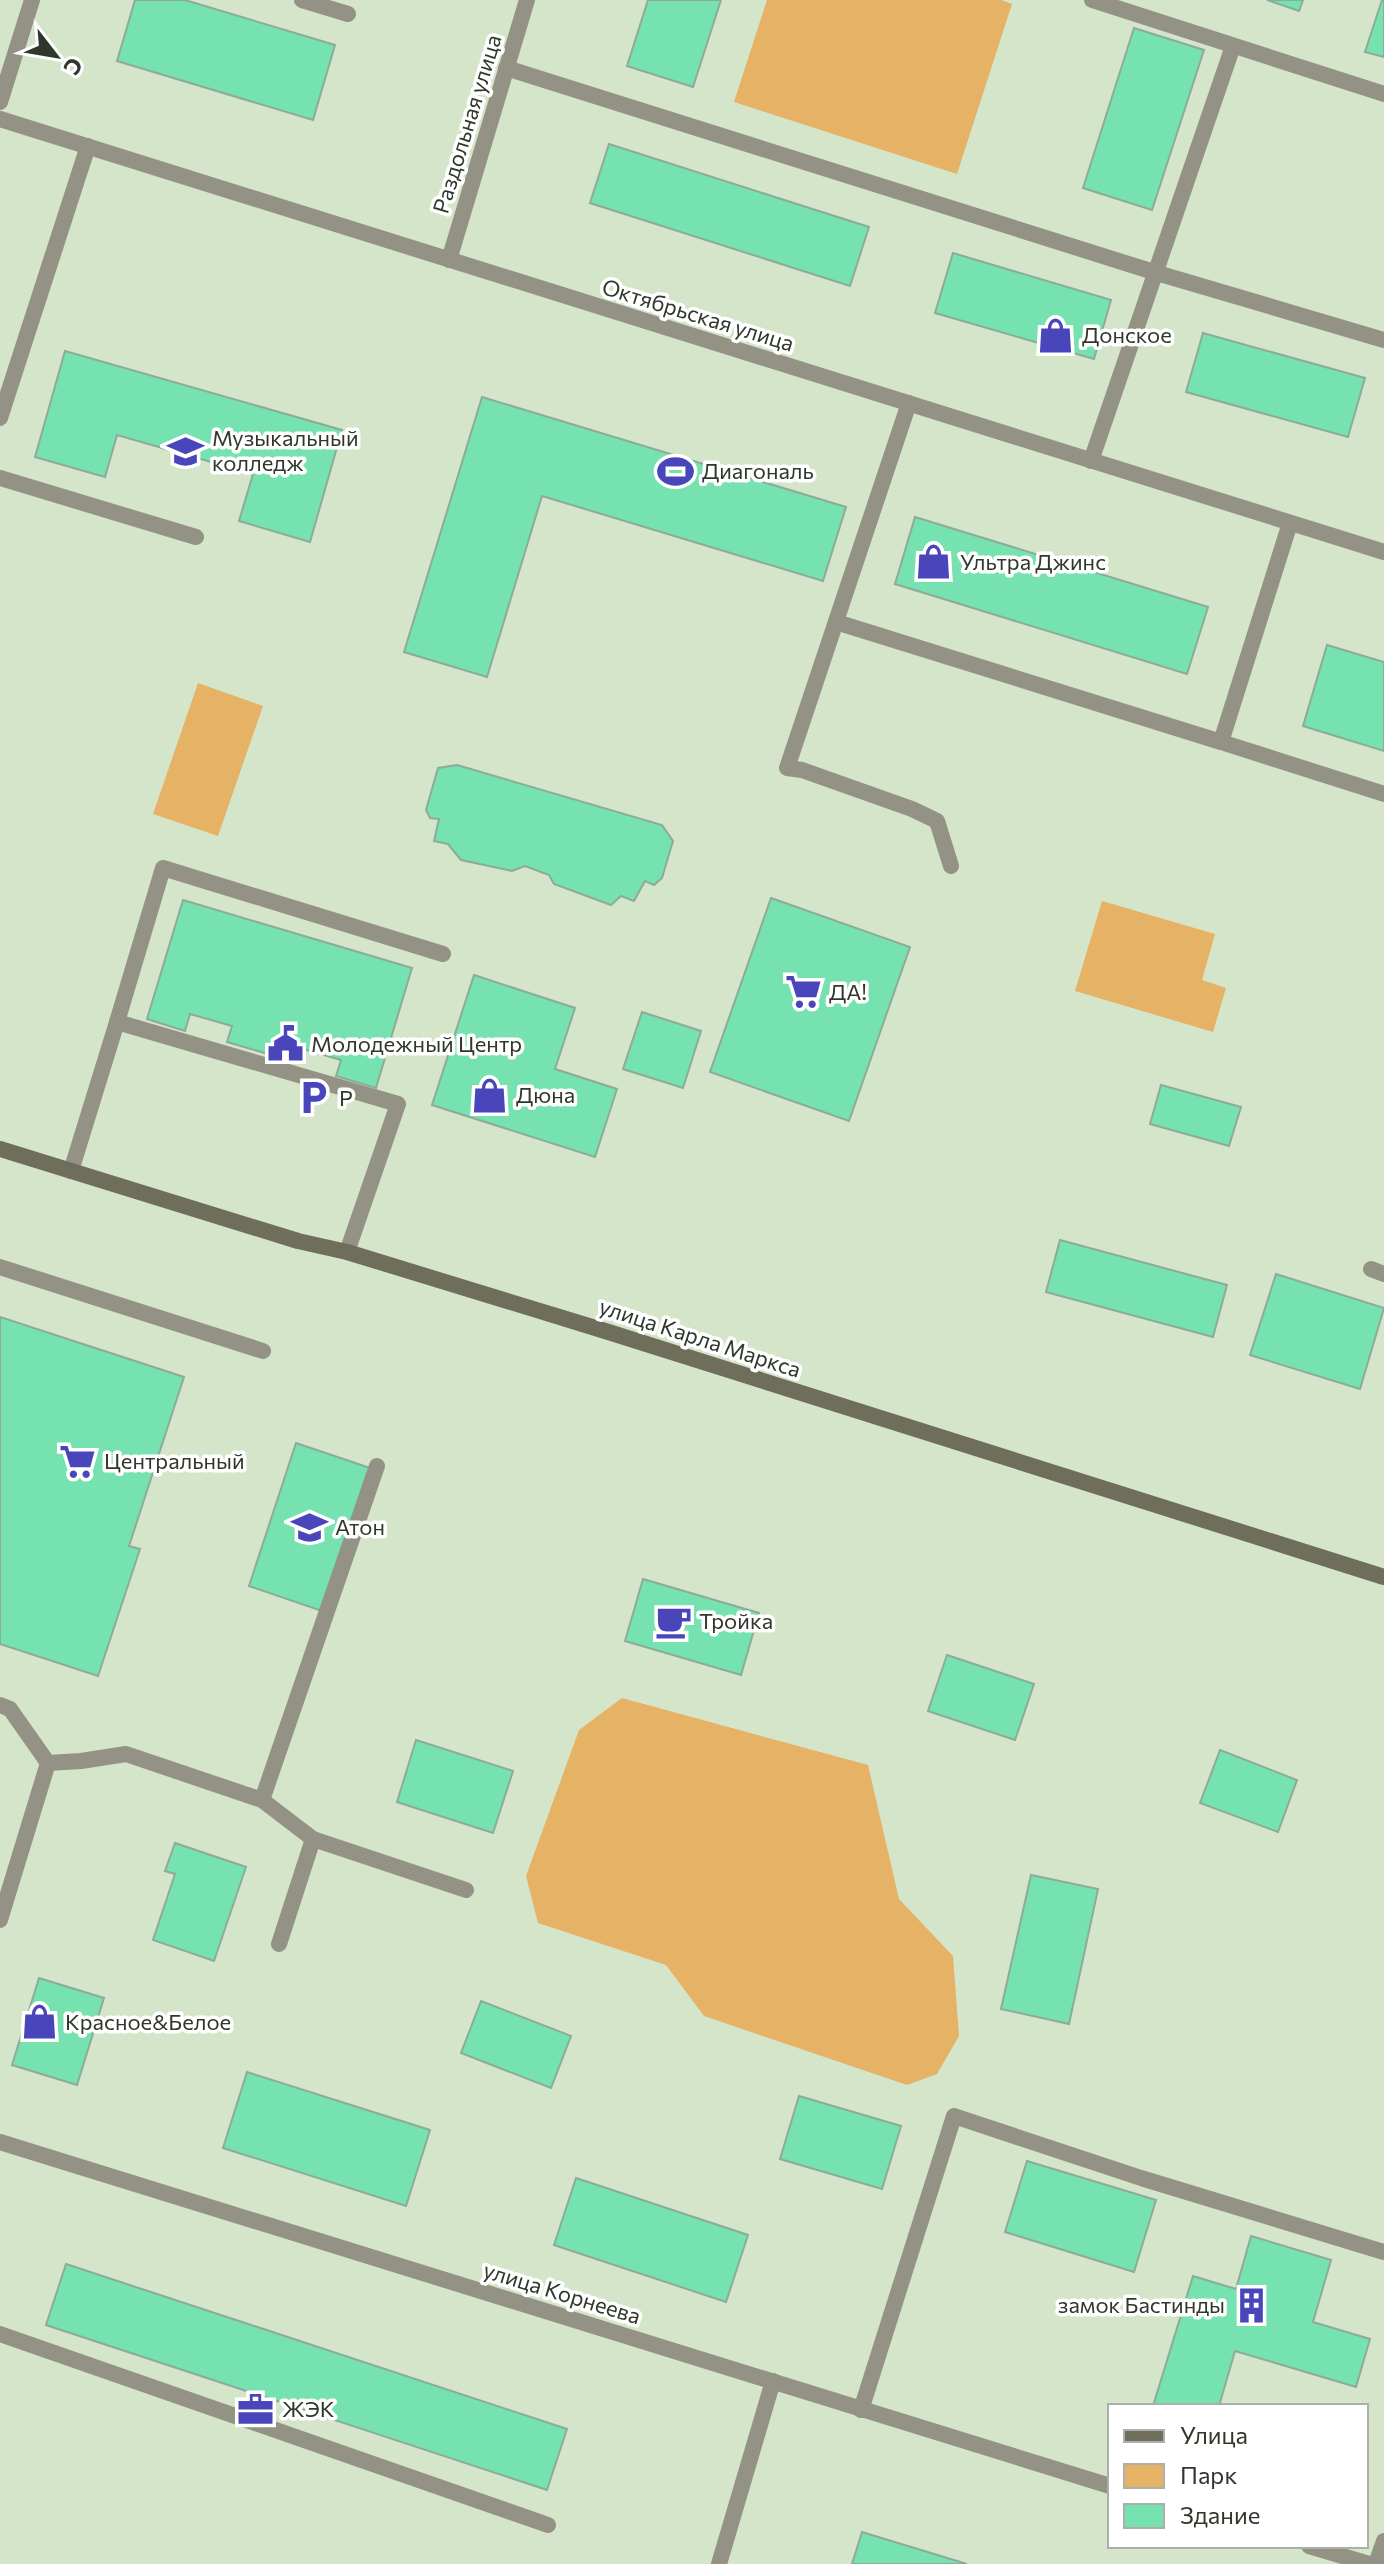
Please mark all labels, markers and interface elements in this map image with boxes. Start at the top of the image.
north arrow [16,16,96,96]
street label: Раздольная улица [426,31,507,217]
text: С [58,53,89,80]
street label: Октябрьская улица [599,272,797,357]
shop icon: Донское [1037,316,1075,354]
place label: Донское [1082,321,1172,348]
place label: Музыкальный колледж [212,424,359,476]
school or university icon: Музыкальный колледж [167,432,205,470]
sports icon: Диагональ [657,452,695,490]
place label: Диагональ [702,457,814,484]
shop icon: Ультра Джинс [915,543,953,581]
place label: Ультра Джинс [960,548,1106,575]
supermarket icon: ДА! [784,973,822,1011]
place label: ДА! [829,978,867,1005]
public building icon: Молодежный Центр [266,1025,304,1063]
place label: Молодежный Центр [311,1030,522,1057]
shop icon: Дюна [471,1076,509,1114]
parking icon: P [294,1079,332,1117]
place label: Дюна [516,1081,575,1108]
place label: P [339,1084,353,1111]
street label: улица Карла Маркса [596,1292,804,1383]
supermarket icon: Центральный [59,1442,97,1480]
place label: Центральный [104,1447,245,1474]
school or university icon: Атон [290,1508,328,1546]
place label: Атон [335,1513,385,1540]
cafe icon: Тройка [654,1602,692,1640]
place label: Тройка [699,1607,773,1634]
shop icon: Красное&Белое [20,2003,58,2041]
place label: Красное&Белое [65,2008,231,2035]
street label: улица Корнеева [480,2256,644,2329]
building icon: замок Бастинды [1232,2286,1270,2324]
place label: замок Бастинды [1058,2291,1225,2318]
office icon: ЖЭК [237,2390,275,2428]
place label: ЖЭК [282,2395,335,2422]
legend [1108,2404,1368,2548]
text: Улица [1180,2420,1248,2449]
text: Парк [1180,2460,1237,2489]
text: Здание [1180,2500,1260,2529]

